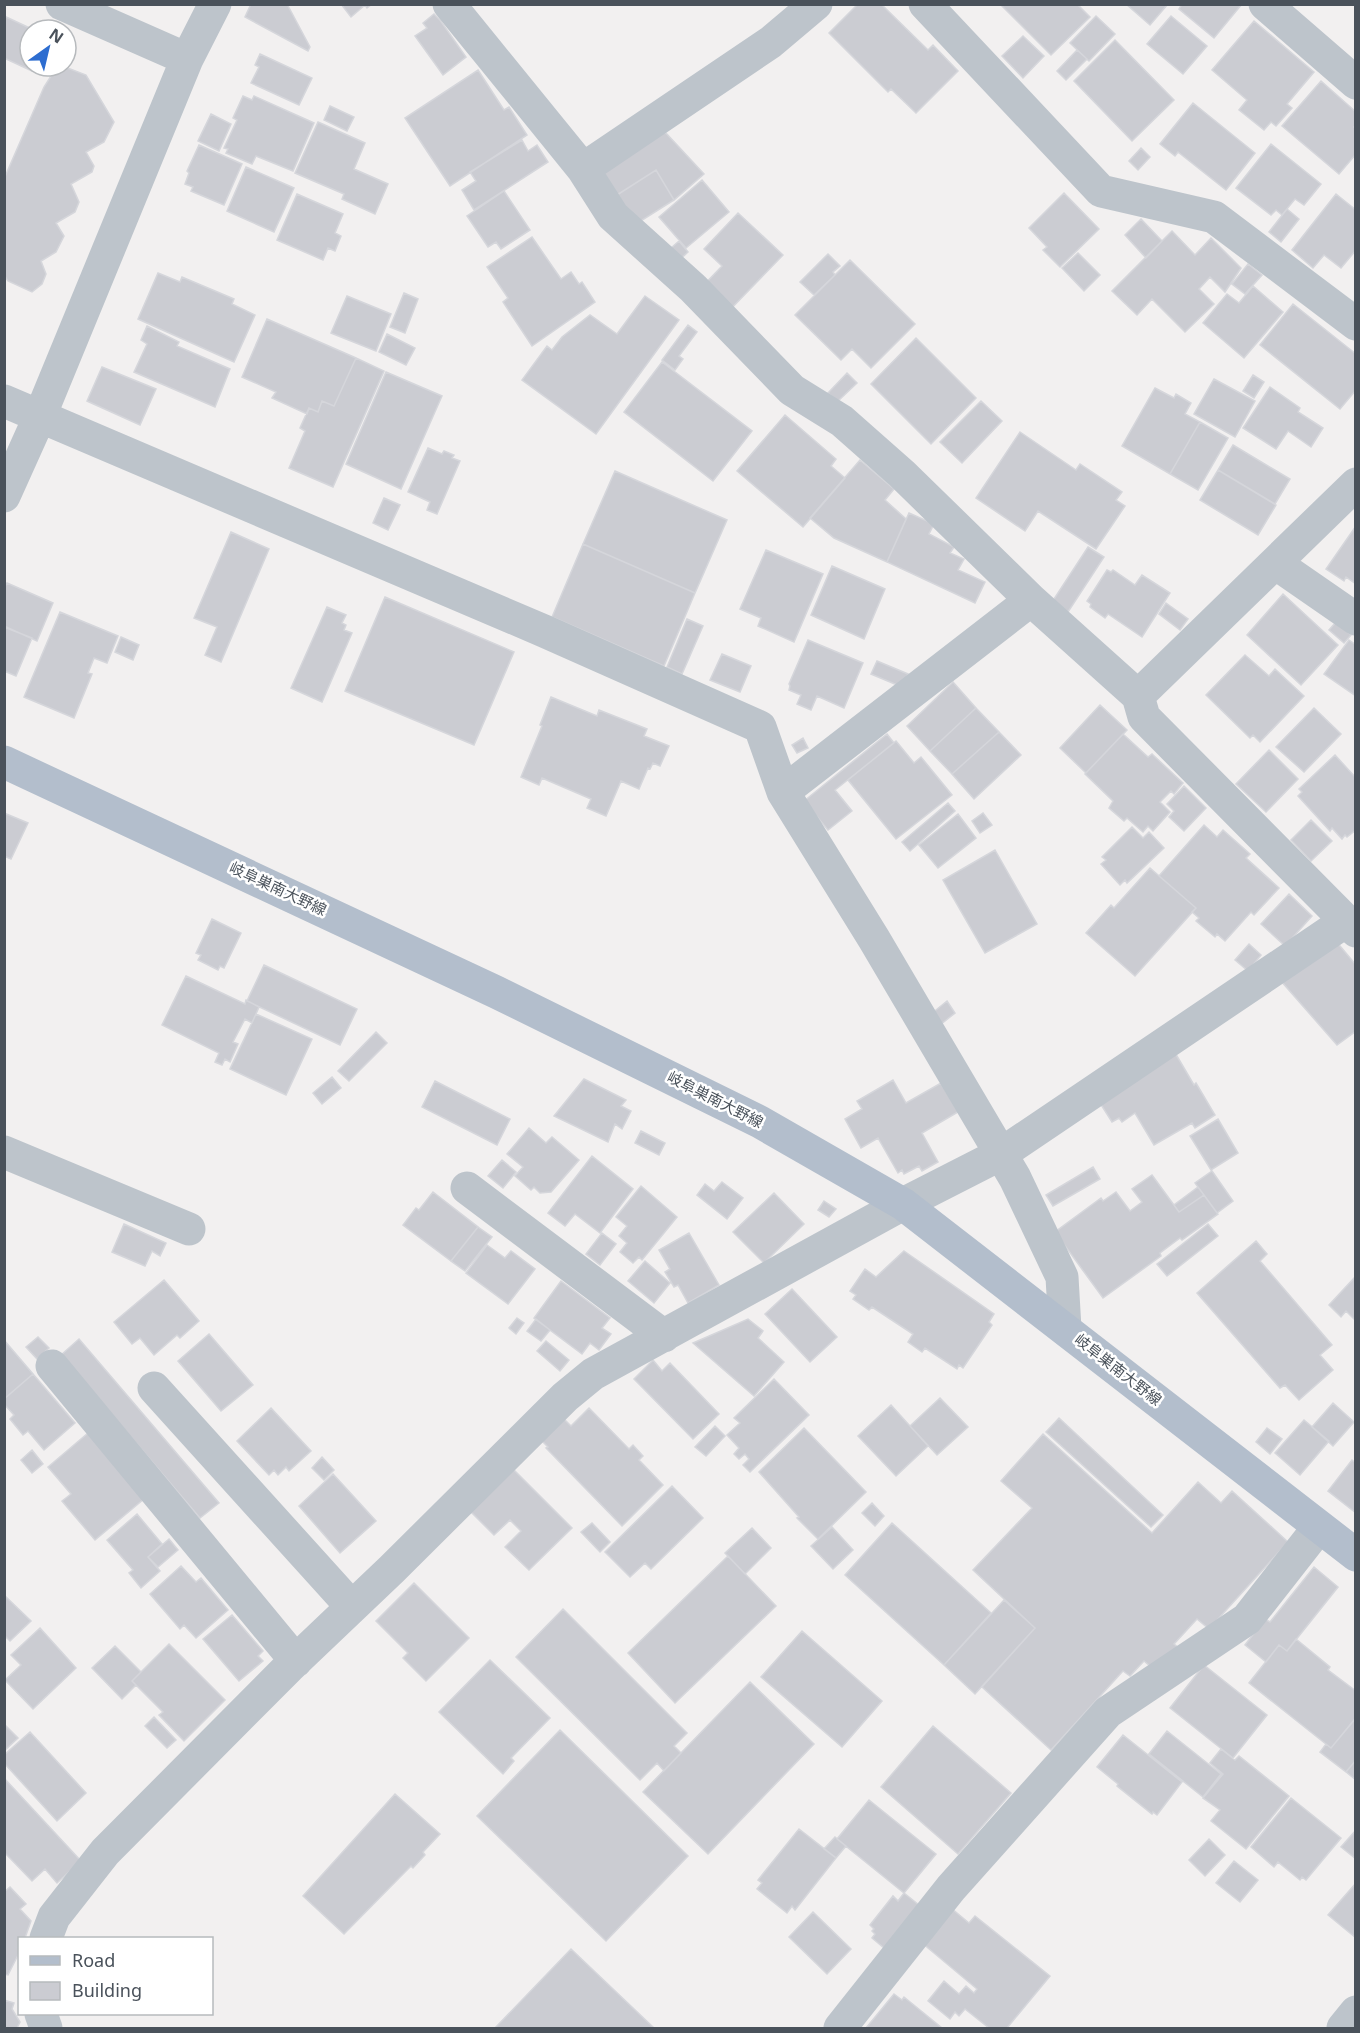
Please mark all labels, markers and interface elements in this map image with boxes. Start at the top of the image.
north arrow [18,18,78,78]
text: N [45,23,68,48]
street label: 岐阜巣南大野線 [227,857,330,919]
street label: 岐阜巣南大野線 [664,1066,767,1132]
street label: 岐阜巣南大野線 [1071,1329,1166,1409]
legend [18,1937,213,2015]
text: Road [72,1948,115,1972]
text: Building [72,1978,142,2002]

